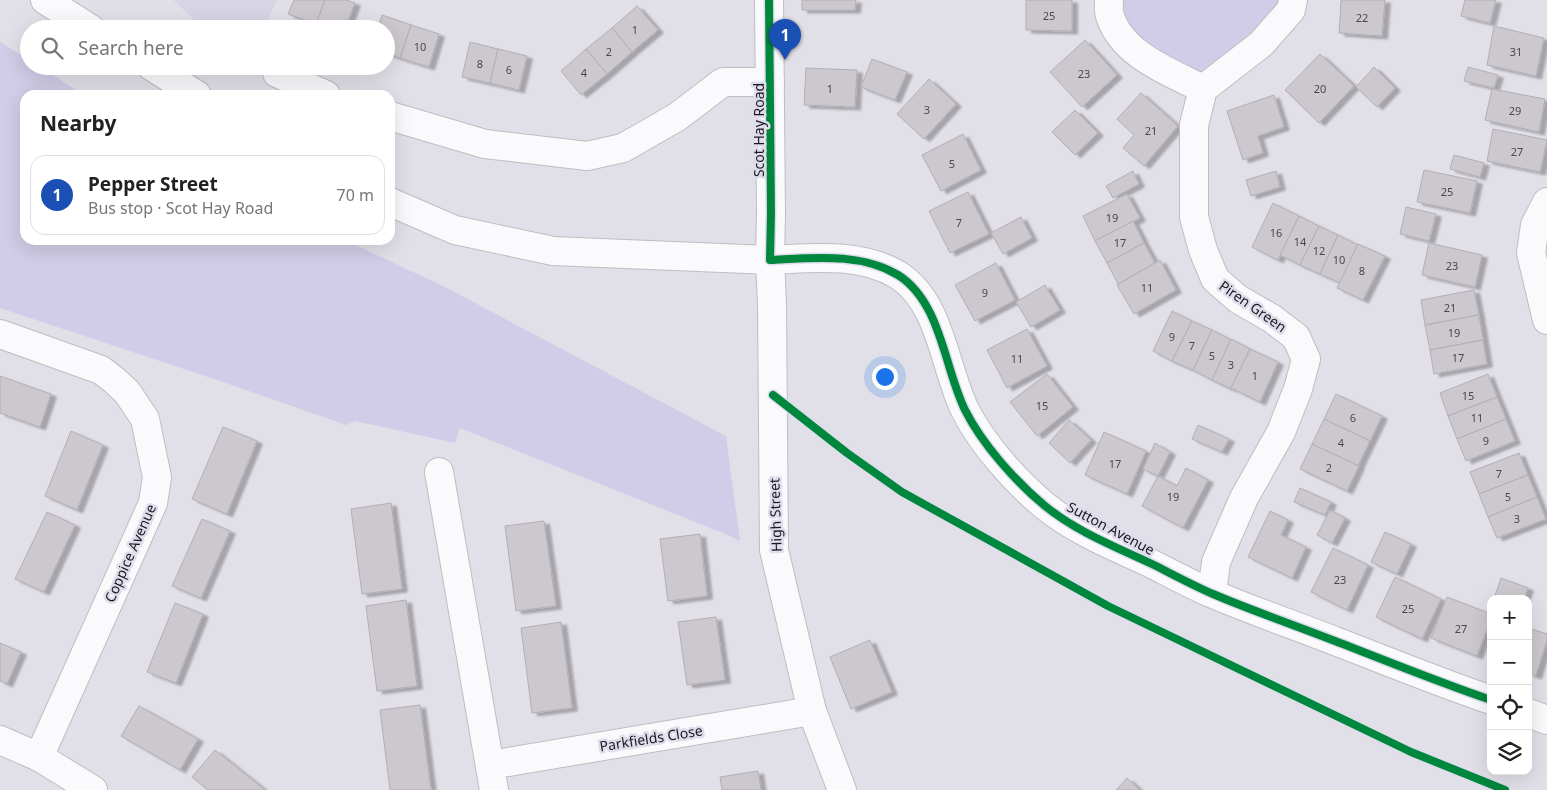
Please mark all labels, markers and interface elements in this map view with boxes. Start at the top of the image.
house number: 25 [1043,8,1055,23]
house number: 22 [1356,10,1368,25]
pin: 1 [769,19,801,60]
search box [20,20,395,75]
house number: 1 [632,22,638,37]
icon: search [38,34,66,62]
text: Search here [78,35,184,61]
house number: 10 [414,39,426,54]
house number: 2 [606,44,612,59]
house number: 31 [1510,44,1522,59]
house number: 8 [477,56,483,71]
house number: 6 [506,62,512,77]
house number: 4 [581,65,588,80]
house number: 23 [1078,66,1090,81]
house number: 1 [827,81,833,96]
house number: 20 [1314,81,1326,96]
street label: Scot Hay Road [749,83,768,177]
house number: 3 [924,102,930,117]
house number: 29 [1509,103,1521,118]
text: Nearby [40,109,116,137]
house number: 21 [1145,123,1157,138]
house number: 27 [1511,144,1523,159]
house number: 5 [949,156,955,171]
text: Pepper Street [88,171,218,197]
text: 1 [52,184,62,206]
text: 70 m [337,184,374,206]
house number: 25 [1441,184,1453,199]
text: Bus stop · Scot Hay Road [88,197,273,219]
house number: 19 [1106,210,1118,225]
house number: 7 [956,215,962,230]
house number: 16 [1270,225,1282,240]
house number: 14 [1294,234,1307,249]
house number: 17 [1114,235,1126,250]
house number: 12 [1313,243,1325,258]
house number: 10 [1333,252,1345,267]
house number: 23 [1446,258,1458,273]
house number: 8 [1359,263,1365,278]
street label: Piren Green [1216,276,1290,336]
house number: 11 [1141,280,1153,295]
house number: 9 [982,285,988,300]
house number: 21 [1444,300,1456,315]
house number: 19 [1448,325,1460,340]
house number: 9 [1169,329,1175,344]
house number: 7 [1189,338,1195,353]
house number: 5 [1209,348,1215,363]
house number: 17 [1452,350,1464,365]
house number: 11 [1011,351,1023,366]
house number: 3 [1228,357,1234,372]
your location [872,364,898,390]
house number: 1 [1252,368,1258,383]
house number: 15 [1462,388,1474,403]
house number: 15 [1036,398,1048,413]
house number: 6 [1350,410,1356,425]
house number: 11 [1471,410,1483,425]
house number: 9 [1483,433,1489,448]
house number: 4 [1338,435,1345,450]
house number: 17 [1109,456,1121,471]
house number: 2 [1326,460,1332,475]
house number: 7 [1496,466,1502,481]
street label: High Street [764,478,786,552]
house number: 19 [1167,489,1179,504]
house number: 5 [1505,489,1511,504]
street label: Sutton Avenue [1064,497,1158,559]
street label: Coppice Avenue [100,501,160,605]
house number: 3 [1514,511,1520,526]
house number: 23 [1334,572,1346,587]
map controls [1487,595,1532,775]
button: + [1487,595,1532,640]
house number: 25 [1402,601,1414,616]
house number: 27 [1455,621,1467,636]
button: − [1487,640,1532,685]
button: locate [1487,685,1532,730]
street label: Parkfields Close [598,720,704,756]
button: layers [1487,730,1532,775]

